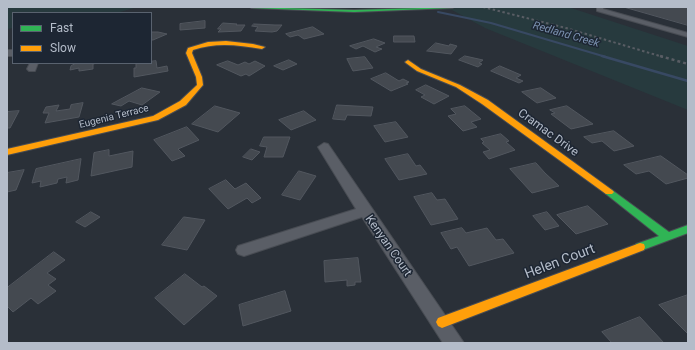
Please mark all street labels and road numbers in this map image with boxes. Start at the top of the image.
street label: Eugenia Terrace [78,103,150,131]
street label: Cramac Drive [515,106,581,160]
street label: Kenyan Court [362,213,414,279]
street label: Helen Court [522,241,598,283]

